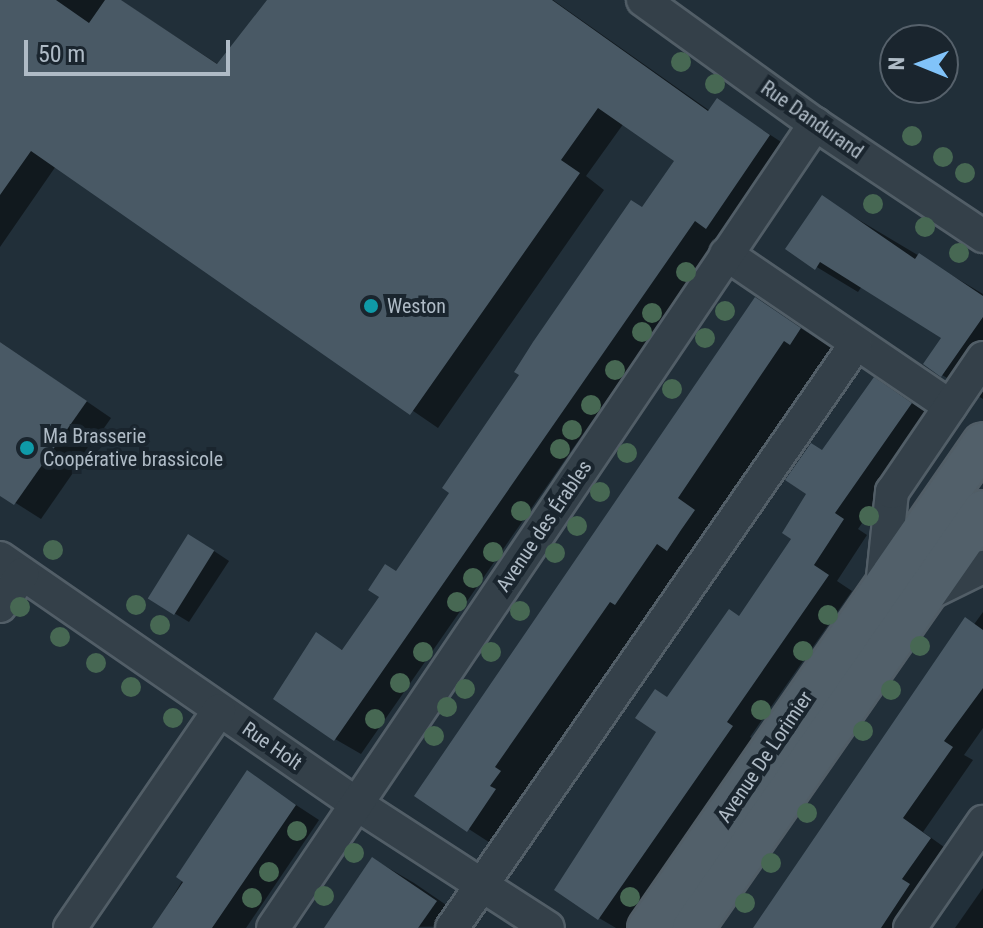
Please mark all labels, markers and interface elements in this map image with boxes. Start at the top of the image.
scale bar [28,24,234,74]
north arrow [879,24,959,104]
text: 50 m [38,40,85,68]
text: N [884,57,909,71]
street label: Rue Dandurand [756,76,868,164]
place label: Weston [387,294,446,318]
marker: Weston [362,297,380,315]
place label: Ma Brasserie Coopérative brassicole [43,424,223,471]
marker: Ma Brasserie Coopérative brassicole [18,439,36,457]
street label: Avenue des Érables [491,456,597,596]
street label: Avenue De Lorimier [712,687,818,827]
street label: Rue Holt [238,717,306,775]

